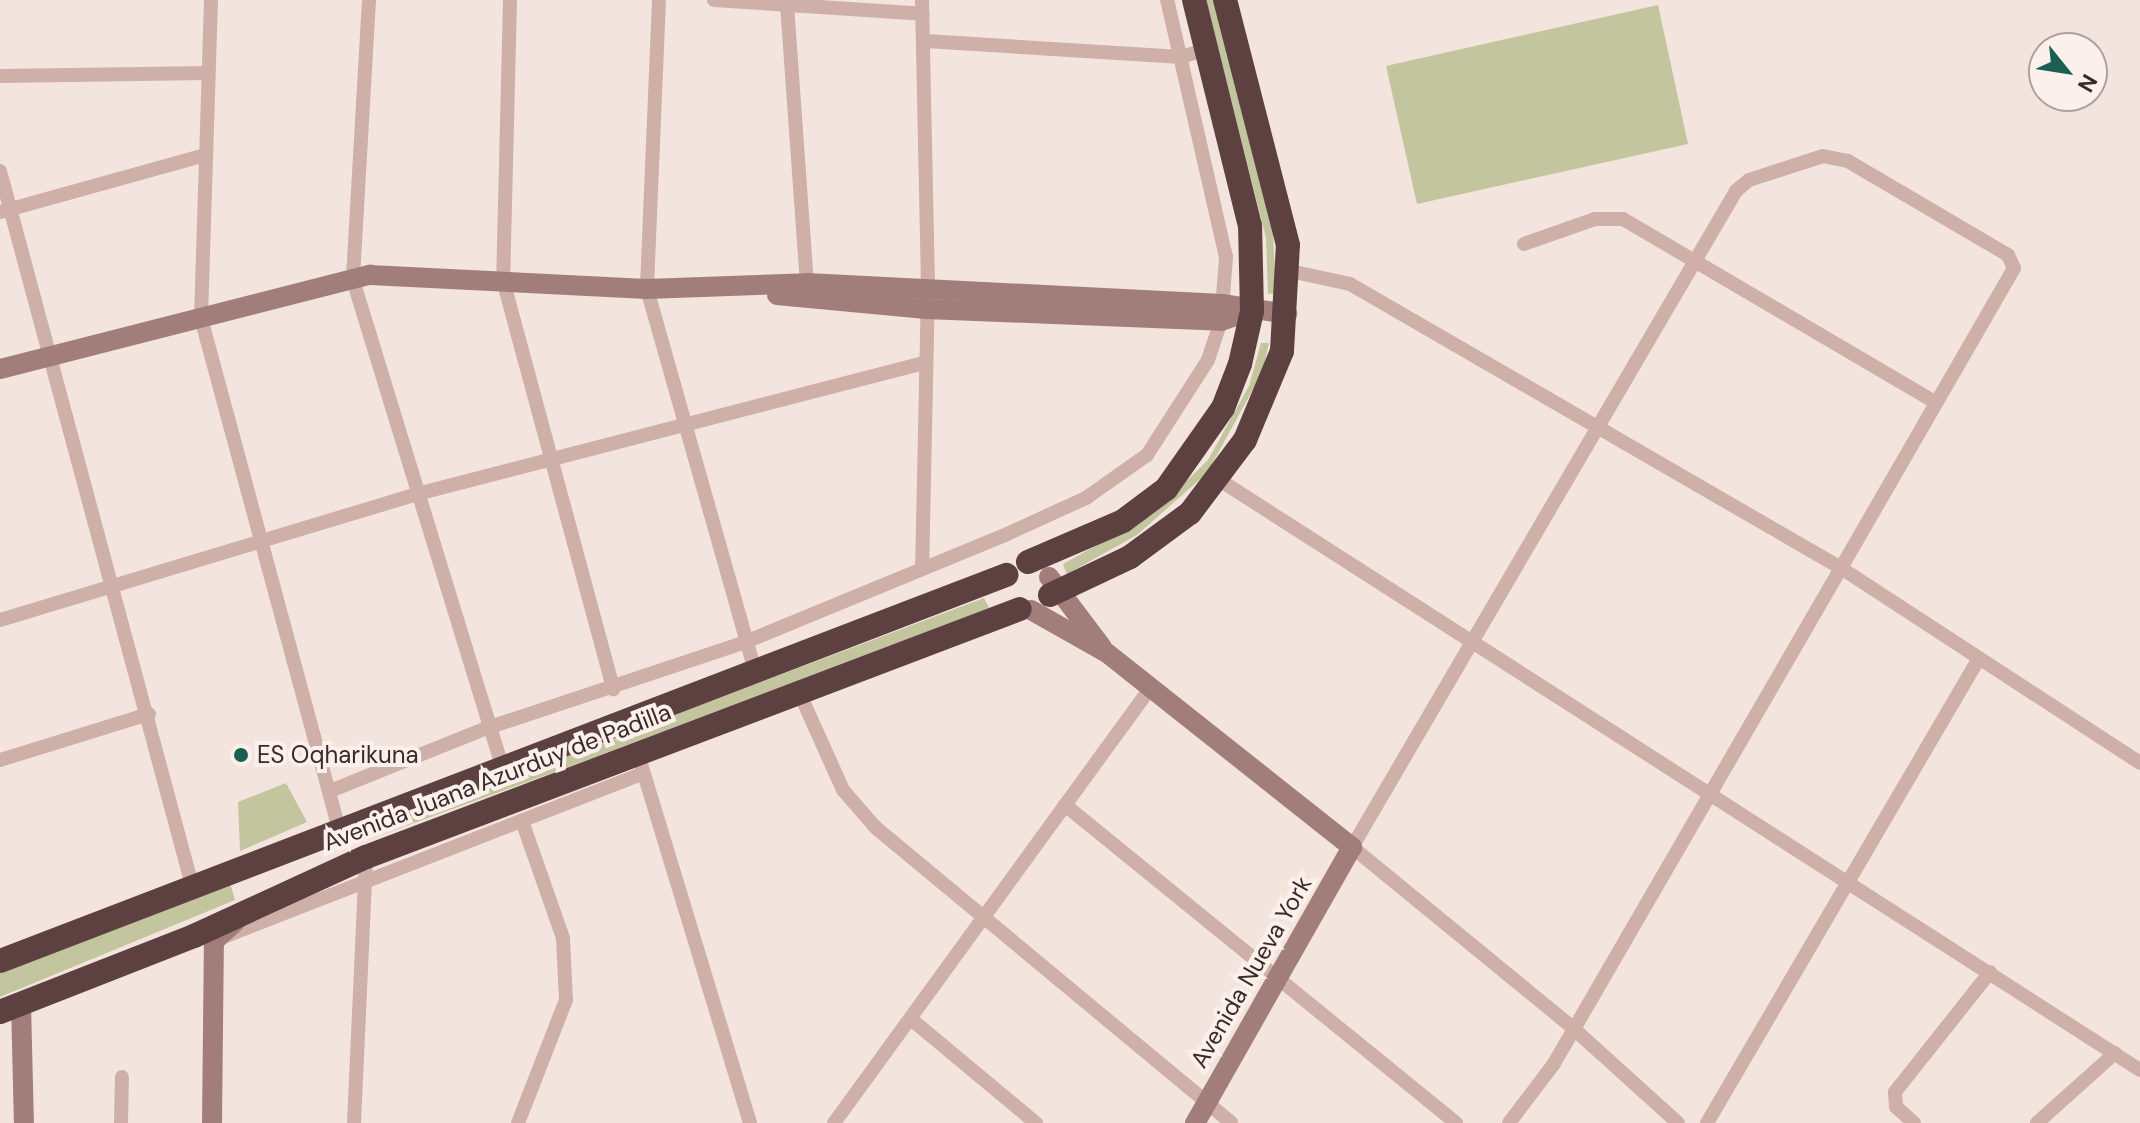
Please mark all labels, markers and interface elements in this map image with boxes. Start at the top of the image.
north arrow [2028,32,2108,112]
text: N [2071,69,2104,97]
street label: Avenida Juana Azurduy de Padilla [319,697,675,857]
place label: ES Oqharikuna [257,741,419,769]
marker: ES Oqharikuna [232,746,250,764]
street label: Avenida Nueva York [1184,871,1318,1073]

